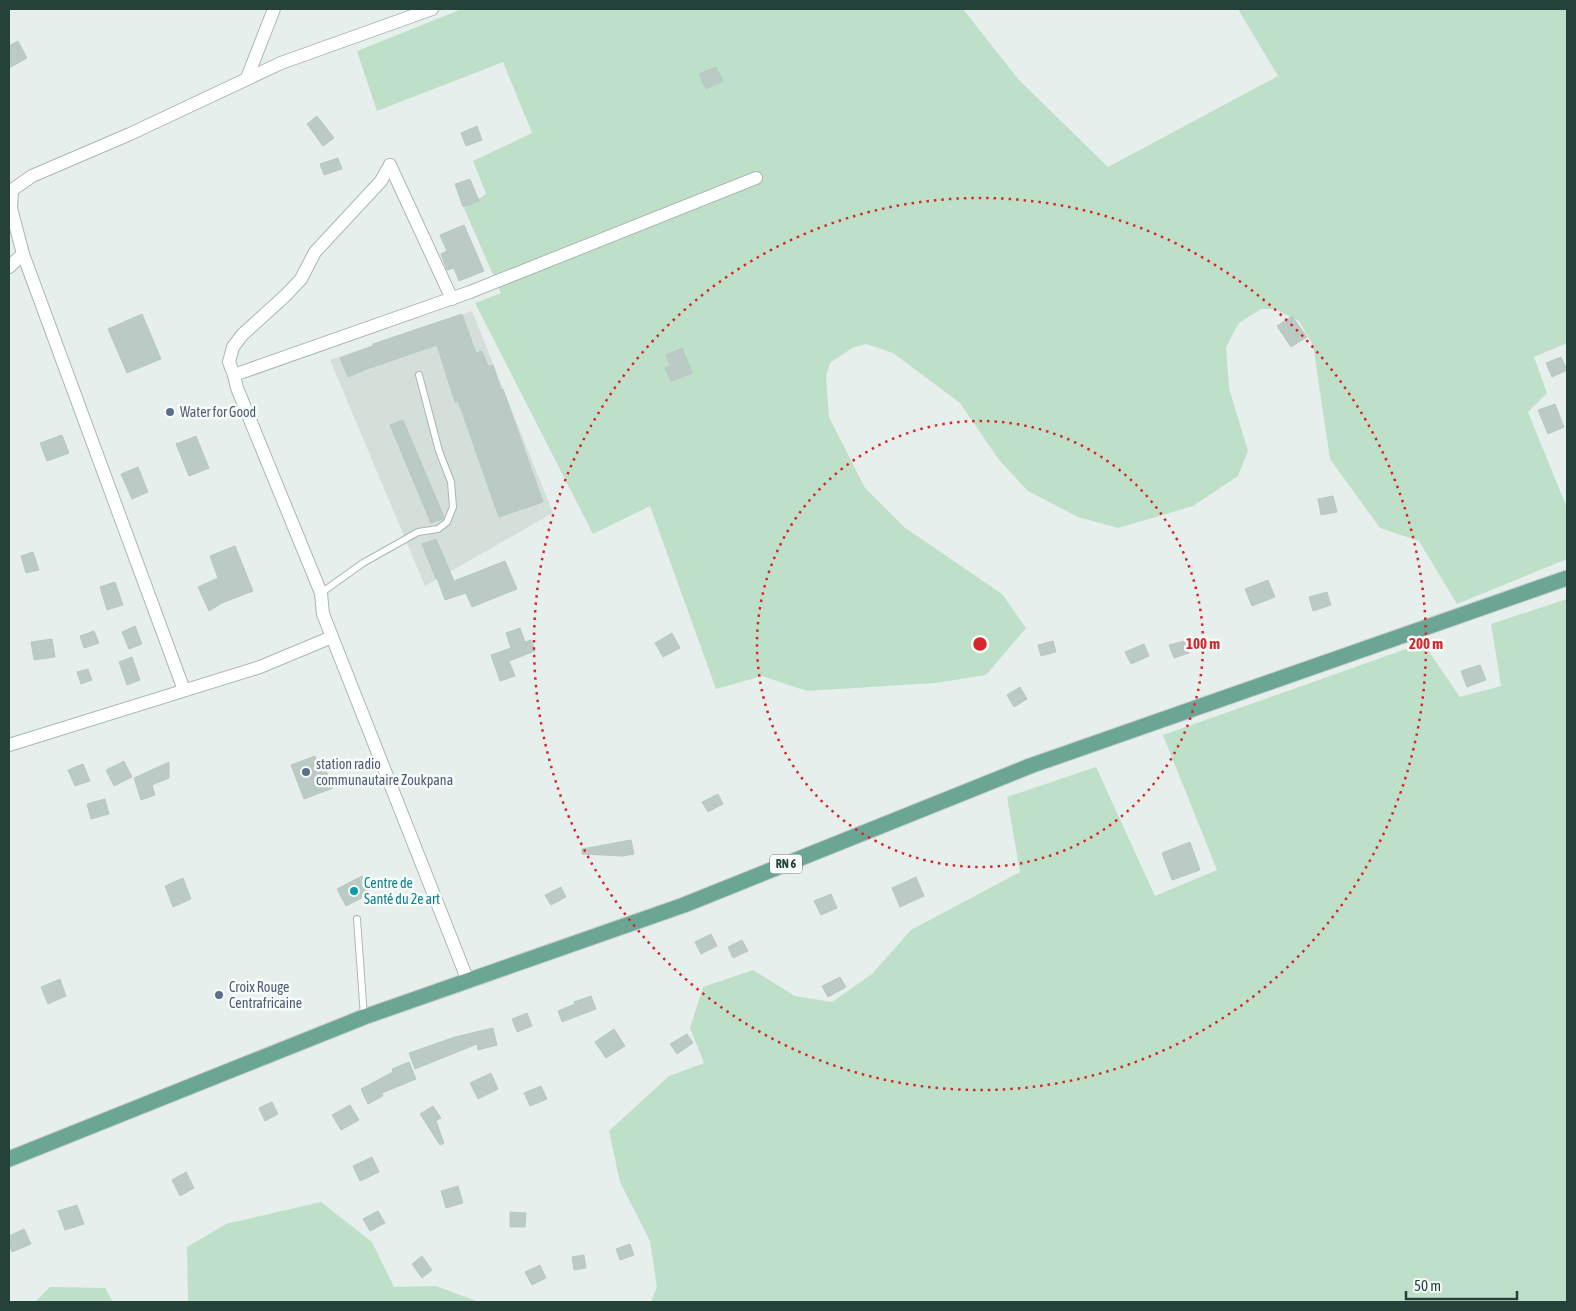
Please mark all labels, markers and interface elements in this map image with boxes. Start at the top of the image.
place label: Water for Good [180,404,256,420]
marker: Water for Good [164,406,176,418]
centre of rings [971,635,989,653]
text: 100 m [1186,635,1220,652]
text: 200 m [1409,635,1443,652]
place label: station radio communautaire Zoukpana [316,756,453,788]
marker: station radio communautaire Zoukpana [300,766,312,778]
road number: RN 6 [770,854,802,874]
place label: Centre de Santé du 2e art [364,875,440,907]
marker: Centre de Santé du 2e art [348,885,360,897]
place label: Croix Rouge Centrafricaine [229,979,302,1011]
marker: Croix Rouge Centrafricaine [213,989,225,1001]
scale bar [1406,1268,1517,1300]
text: 50 m [1414,1277,1441,1294]

